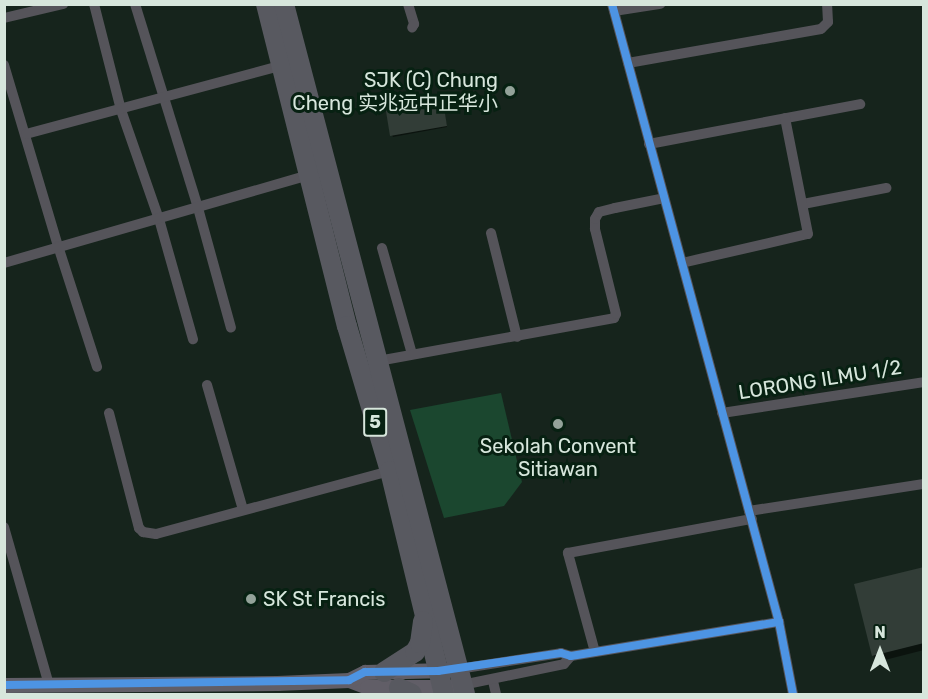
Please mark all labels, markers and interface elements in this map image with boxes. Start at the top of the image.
place label: SJK (C) Chung Cheng 实兆远中正华小 [292,68,498,115]
marker: SJK (C) Chung Cheng 实兆远中正华小 [503,84,517,98]
street label: LORONG ILMU 1/2 [737,355,903,405]
road number: 5 [363,407,387,437]
marker: Sekolah Convent Sitiawan [551,417,565,431]
place label: Sekolah Convent Sitiawan [480,434,636,481]
place label: SK St Francis [263,587,386,611]
marker: SK St Francis [244,592,258,606]
north arrow [850,621,910,681]
text: N [874,623,886,642]

